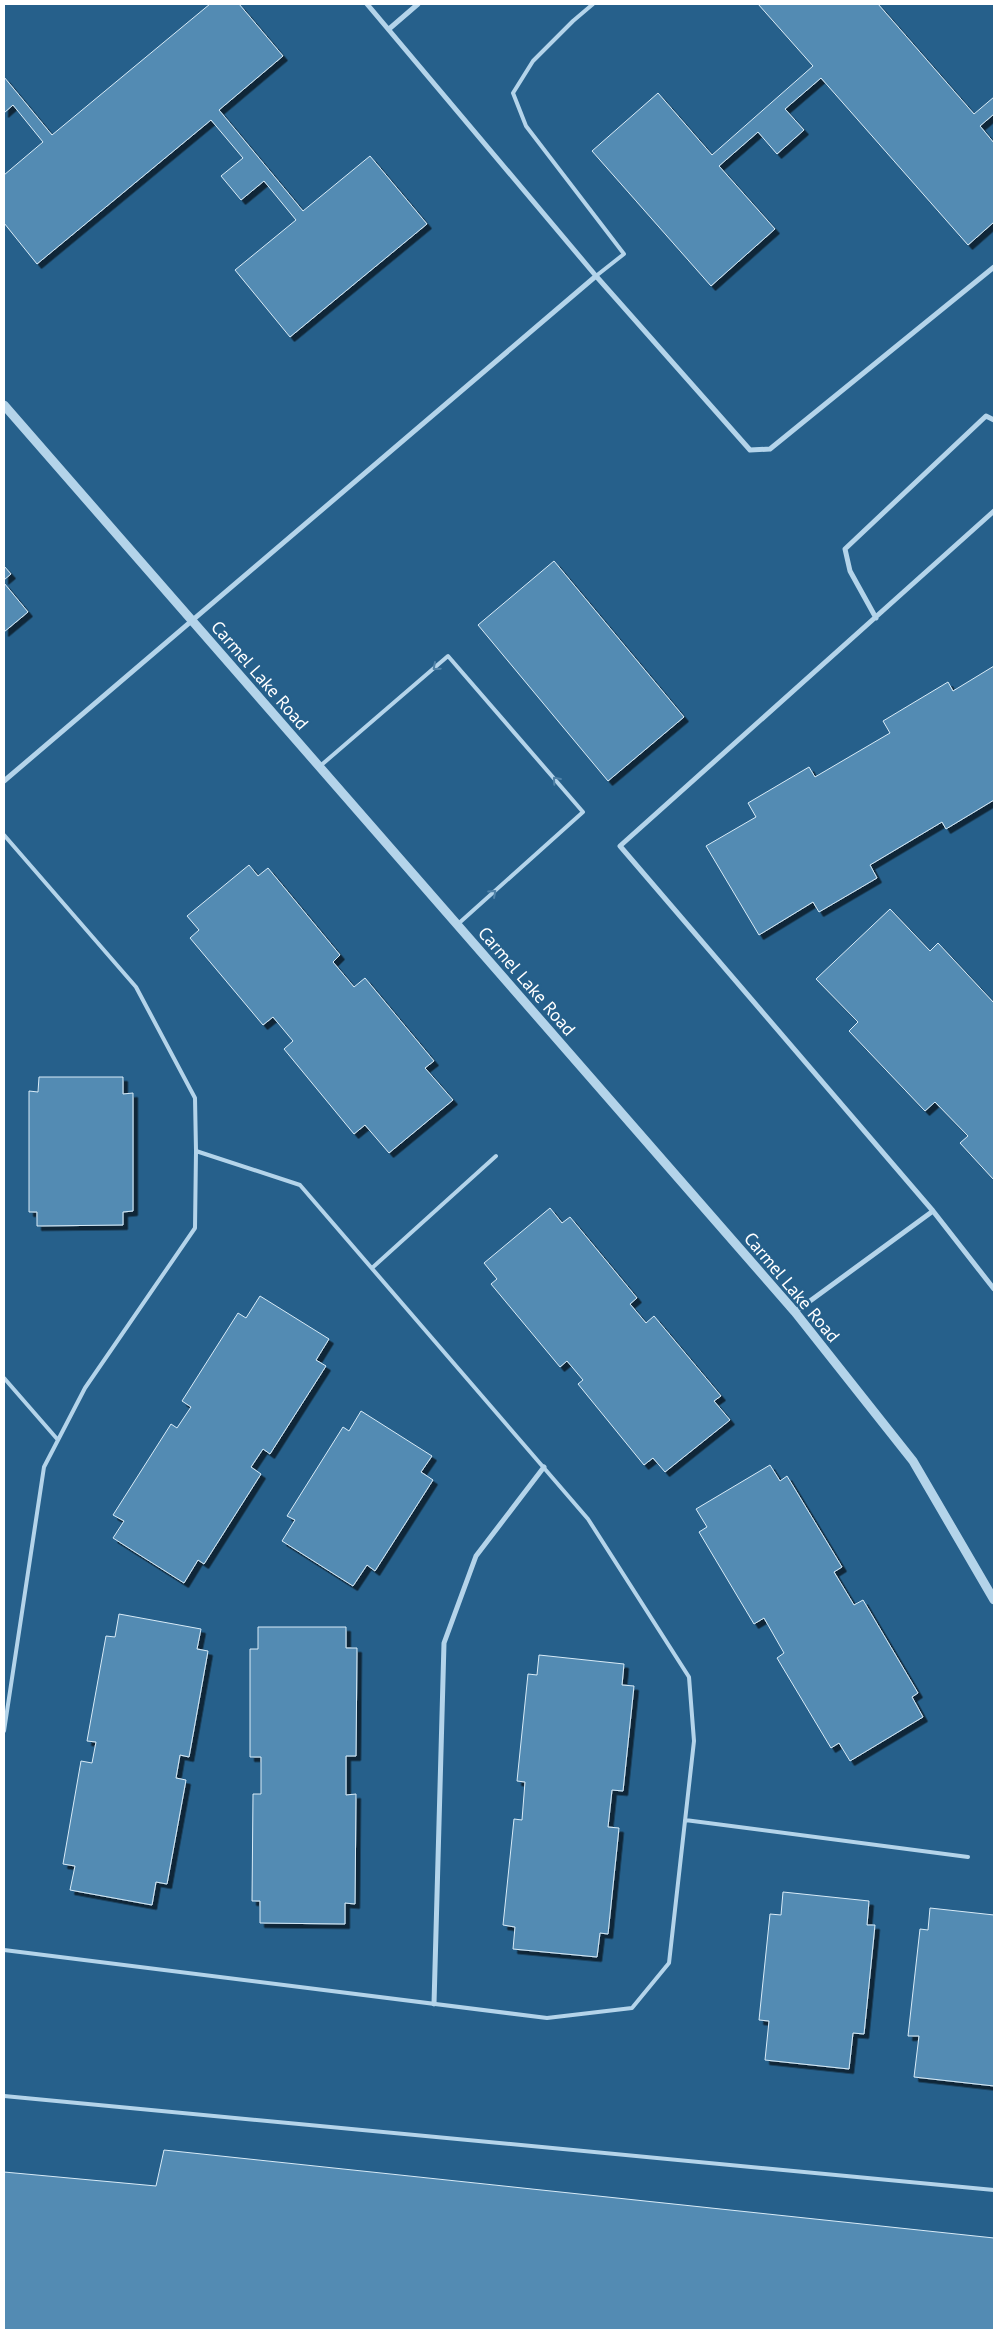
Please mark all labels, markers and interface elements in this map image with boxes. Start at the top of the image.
street label: Carmel Lake Road [206,616,314,734]
one-way arrow [433,661,442,669]
one-way arrow [552,777,561,786]
one-way arrow [487,889,496,898]
street label: Carmel Lake Road [473,922,581,1040]
street label: Carmel Lake Road [739,1227,845,1347]

